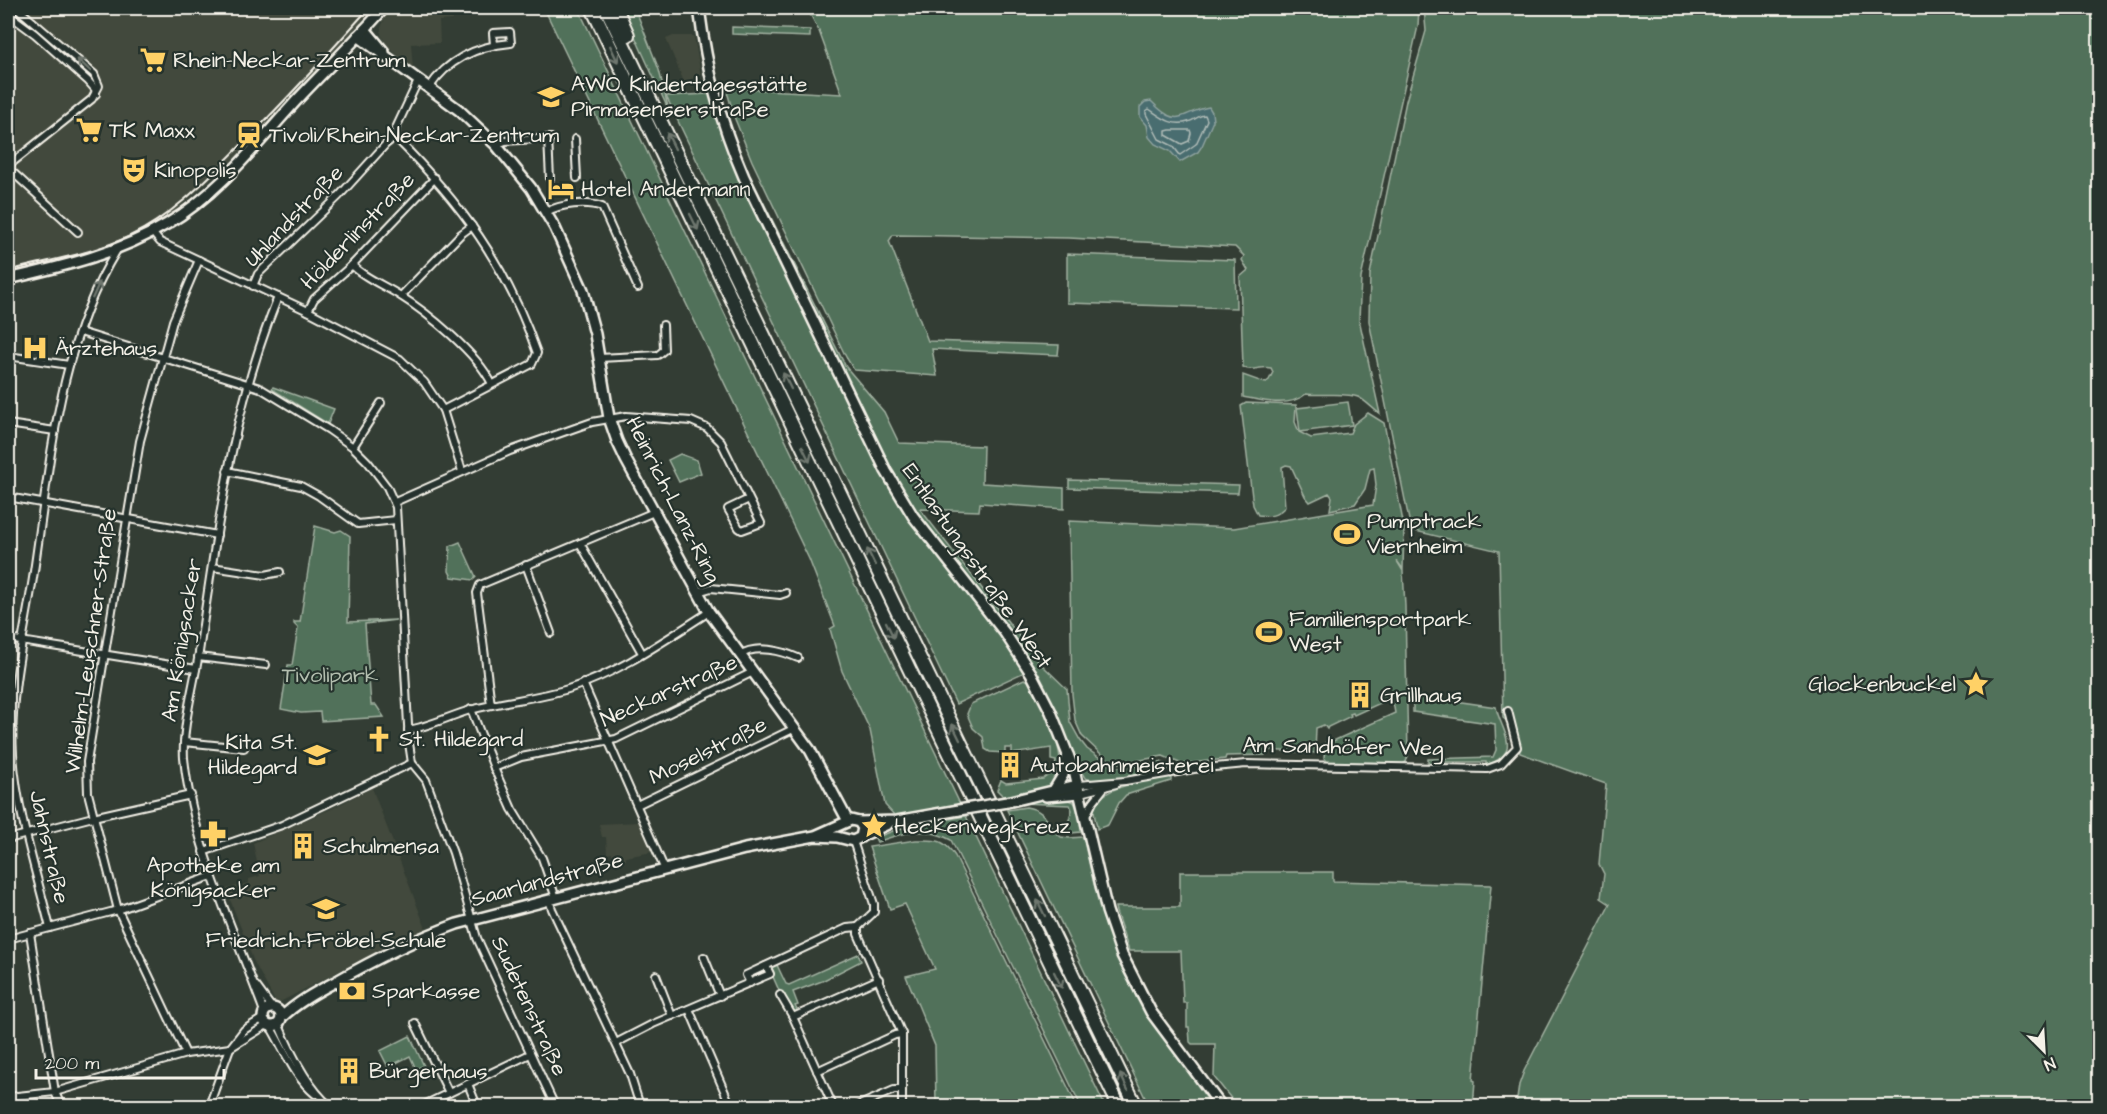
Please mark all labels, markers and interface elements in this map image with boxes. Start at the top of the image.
supermarket icon: Rhein-Neckar-Zentrum [138,45,168,75]
place label: Rhein-Neckar-Zentrum [173,45,405,76]
one-way arrow [609,45,621,63]
one-way arrow [77,58,92,72]
place label: AWO Kindertagesstätte Pirmasenserstraße [571,69,808,125]
school or university icon: AWO Kindertagesstätte Pirmasenserstraße [536,82,566,112]
supermarket icon: TK Maxx [74,115,104,145]
place label: TK Maxx [109,115,196,146]
station icon: Tivoli/Rhein-Neckar-Zentrum [234,120,264,150]
place label: Tivoli/Rhein-Neckar-Zentrum [269,120,559,151]
one-way arrow [665,133,677,151]
theatre icon: Kinopolis [119,155,149,185]
place label: Kinopolis [154,155,236,186]
street label: Uhlandstraße [237,158,351,274]
street label: Hölderlinstraße [294,165,422,297]
hotel icon: Hotel Andermann [546,174,576,204]
place label: Hotel Andermann [581,174,751,205]
one-way arrow [689,212,700,230]
one-way arrow [90,281,102,299]
hospital icon: Ärztehaus [20,333,50,363]
place label: Ärztehaus [55,333,157,364]
one-way arrow [780,372,792,390]
street label: Heinrich-Lanz-Ring [617,411,728,589]
one-way arrow [800,445,812,463]
street label: Entlastungsstraße West [893,457,1060,676]
street label: Wilhelm-Leuschner-Straße [57,506,125,776]
place label: Pumptrack Viernheim [1367,506,1482,562]
sports icon: Pumptrack Viernheim [1332,519,1362,549]
one-way arrow [865,548,877,566]
street label: Am Königsacker [154,556,211,724]
place label: Familiensportpark West [1289,604,1472,660]
sports icon: Familiensportpark West [1254,617,1284,647]
one-way arrow [885,621,897,639]
street label: Neckarstraße [595,647,743,735]
park label: Tivolipark [282,660,379,691]
place label: Glockenbuckel [1808,669,1956,700]
place icon: Glockenbuckel [1961,669,1991,699]
building icon: Grillhaus [1345,680,1375,710]
place label: Grillhaus [1380,680,1462,711]
street label: Moselstraße [644,709,772,793]
church icon: St. Hildegard [364,724,394,754]
place label: St. Hildegard [399,724,523,756]
one-way arrow [949,724,961,742]
place label: Kita St. Hildegard [208,727,297,784]
street label: Am Sandhöfer Weg [1242,730,1444,765]
school or university icon: Kita St. Hildegard [302,740,332,770]
building icon: Autobahnmeisterei [995,750,1025,780]
place label: Autobahnmeisterei [1030,750,1214,781]
street label: Jahnstraße [21,787,77,907]
place icon: Heckenwegkreuz [859,811,889,841]
place label: Heckenwegkreuz [894,811,1070,843]
pharmacy icon: Apotheke am Königsacker [198,819,228,849]
building icon: Schulmensa [288,831,318,861]
place label: Schulmensa [323,831,439,862]
street label: Saarlandstraße [467,845,627,915]
place label: Apotheke am Königsacker [147,850,279,907]
school or university icon: Friedrich-Fröbel-Schule [311,894,341,924]
one-way arrow [1034,899,1046,917]
place label: Friedrich-Fröbel-Schule [206,925,446,956]
street label: Sudetenstraße [483,931,575,1081]
one-way arrow [1052,971,1064,989]
bank icon: Sparkasse [337,976,367,1006]
place label: Sparkasse [372,976,481,1007]
north arrow [2014,1021,2074,1081]
scale bar [36,1042,224,1080]
text: 200 m [45,1051,99,1076]
text: N [2041,1052,2059,1076]
building icon: Bürgerhaus [334,1056,364,1086]
place label: Bürgerhaus [369,1056,488,1088]
one-way arrow [1118,1074,1130,1092]

